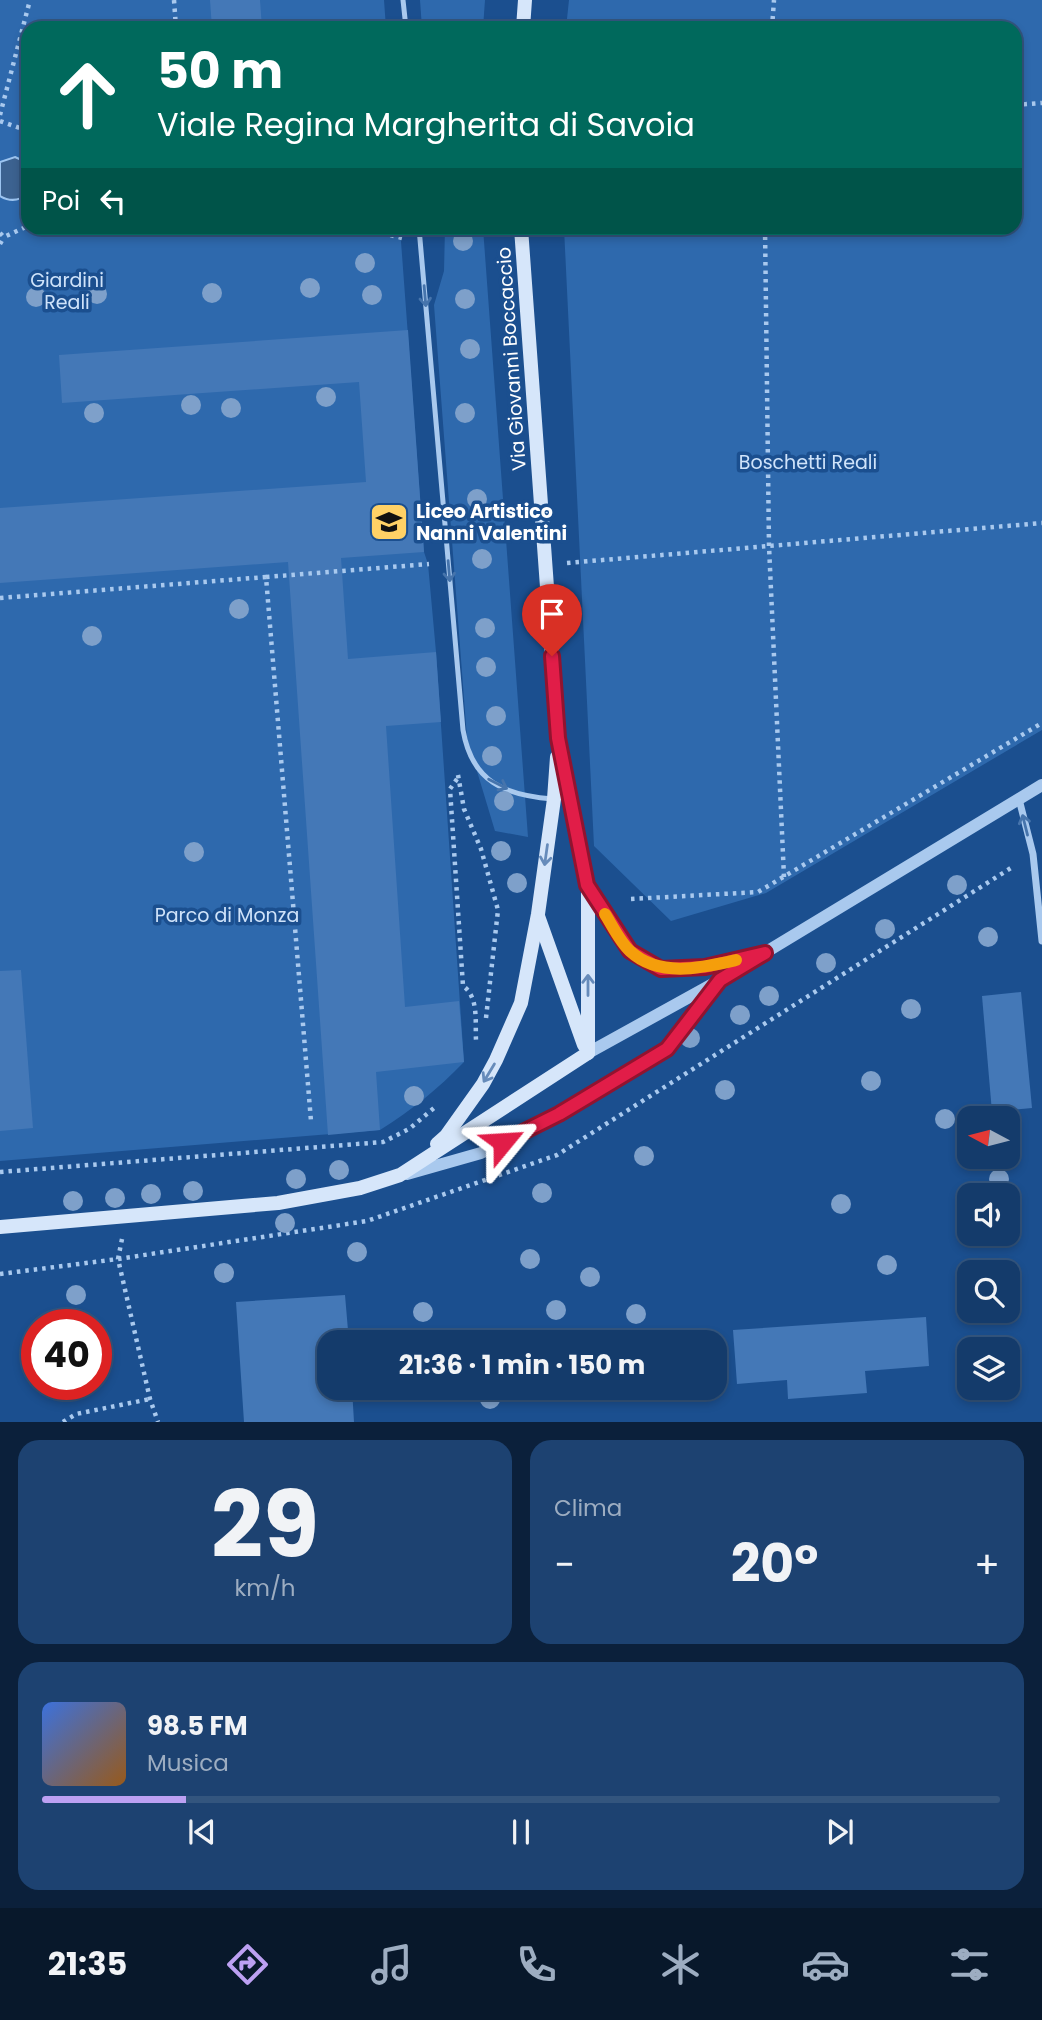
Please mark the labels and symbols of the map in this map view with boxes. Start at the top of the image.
street label: Via Giovanni Boccaccio [490,246,533,472]
park label: Giardini Reali [30,267,104,316]
one-way arrow [419,284,432,306]
park label: Boschetti Reali [739,449,877,476]
place label: Liceo Artistico Nanni Valentini [416,498,567,547]
school or university icon: Liceo Artistico Nanni Valentini [368,501,410,543]
one-way arrow [443,559,456,582]
pin [522,584,582,656]
one-way arrow [487,777,507,791]
one-way arrow [1018,815,1031,837]
one-way arrow [539,843,552,866]
park label: Parco di Monza [155,902,299,929]
one-way arrow [581,974,595,997]
one-way arrow [482,1063,496,1083]
position arrow [466,1105,540,1179]
north arrow [957,1106,1020,1169]
speed limit sign: 40 [21,1309,112,1400]

